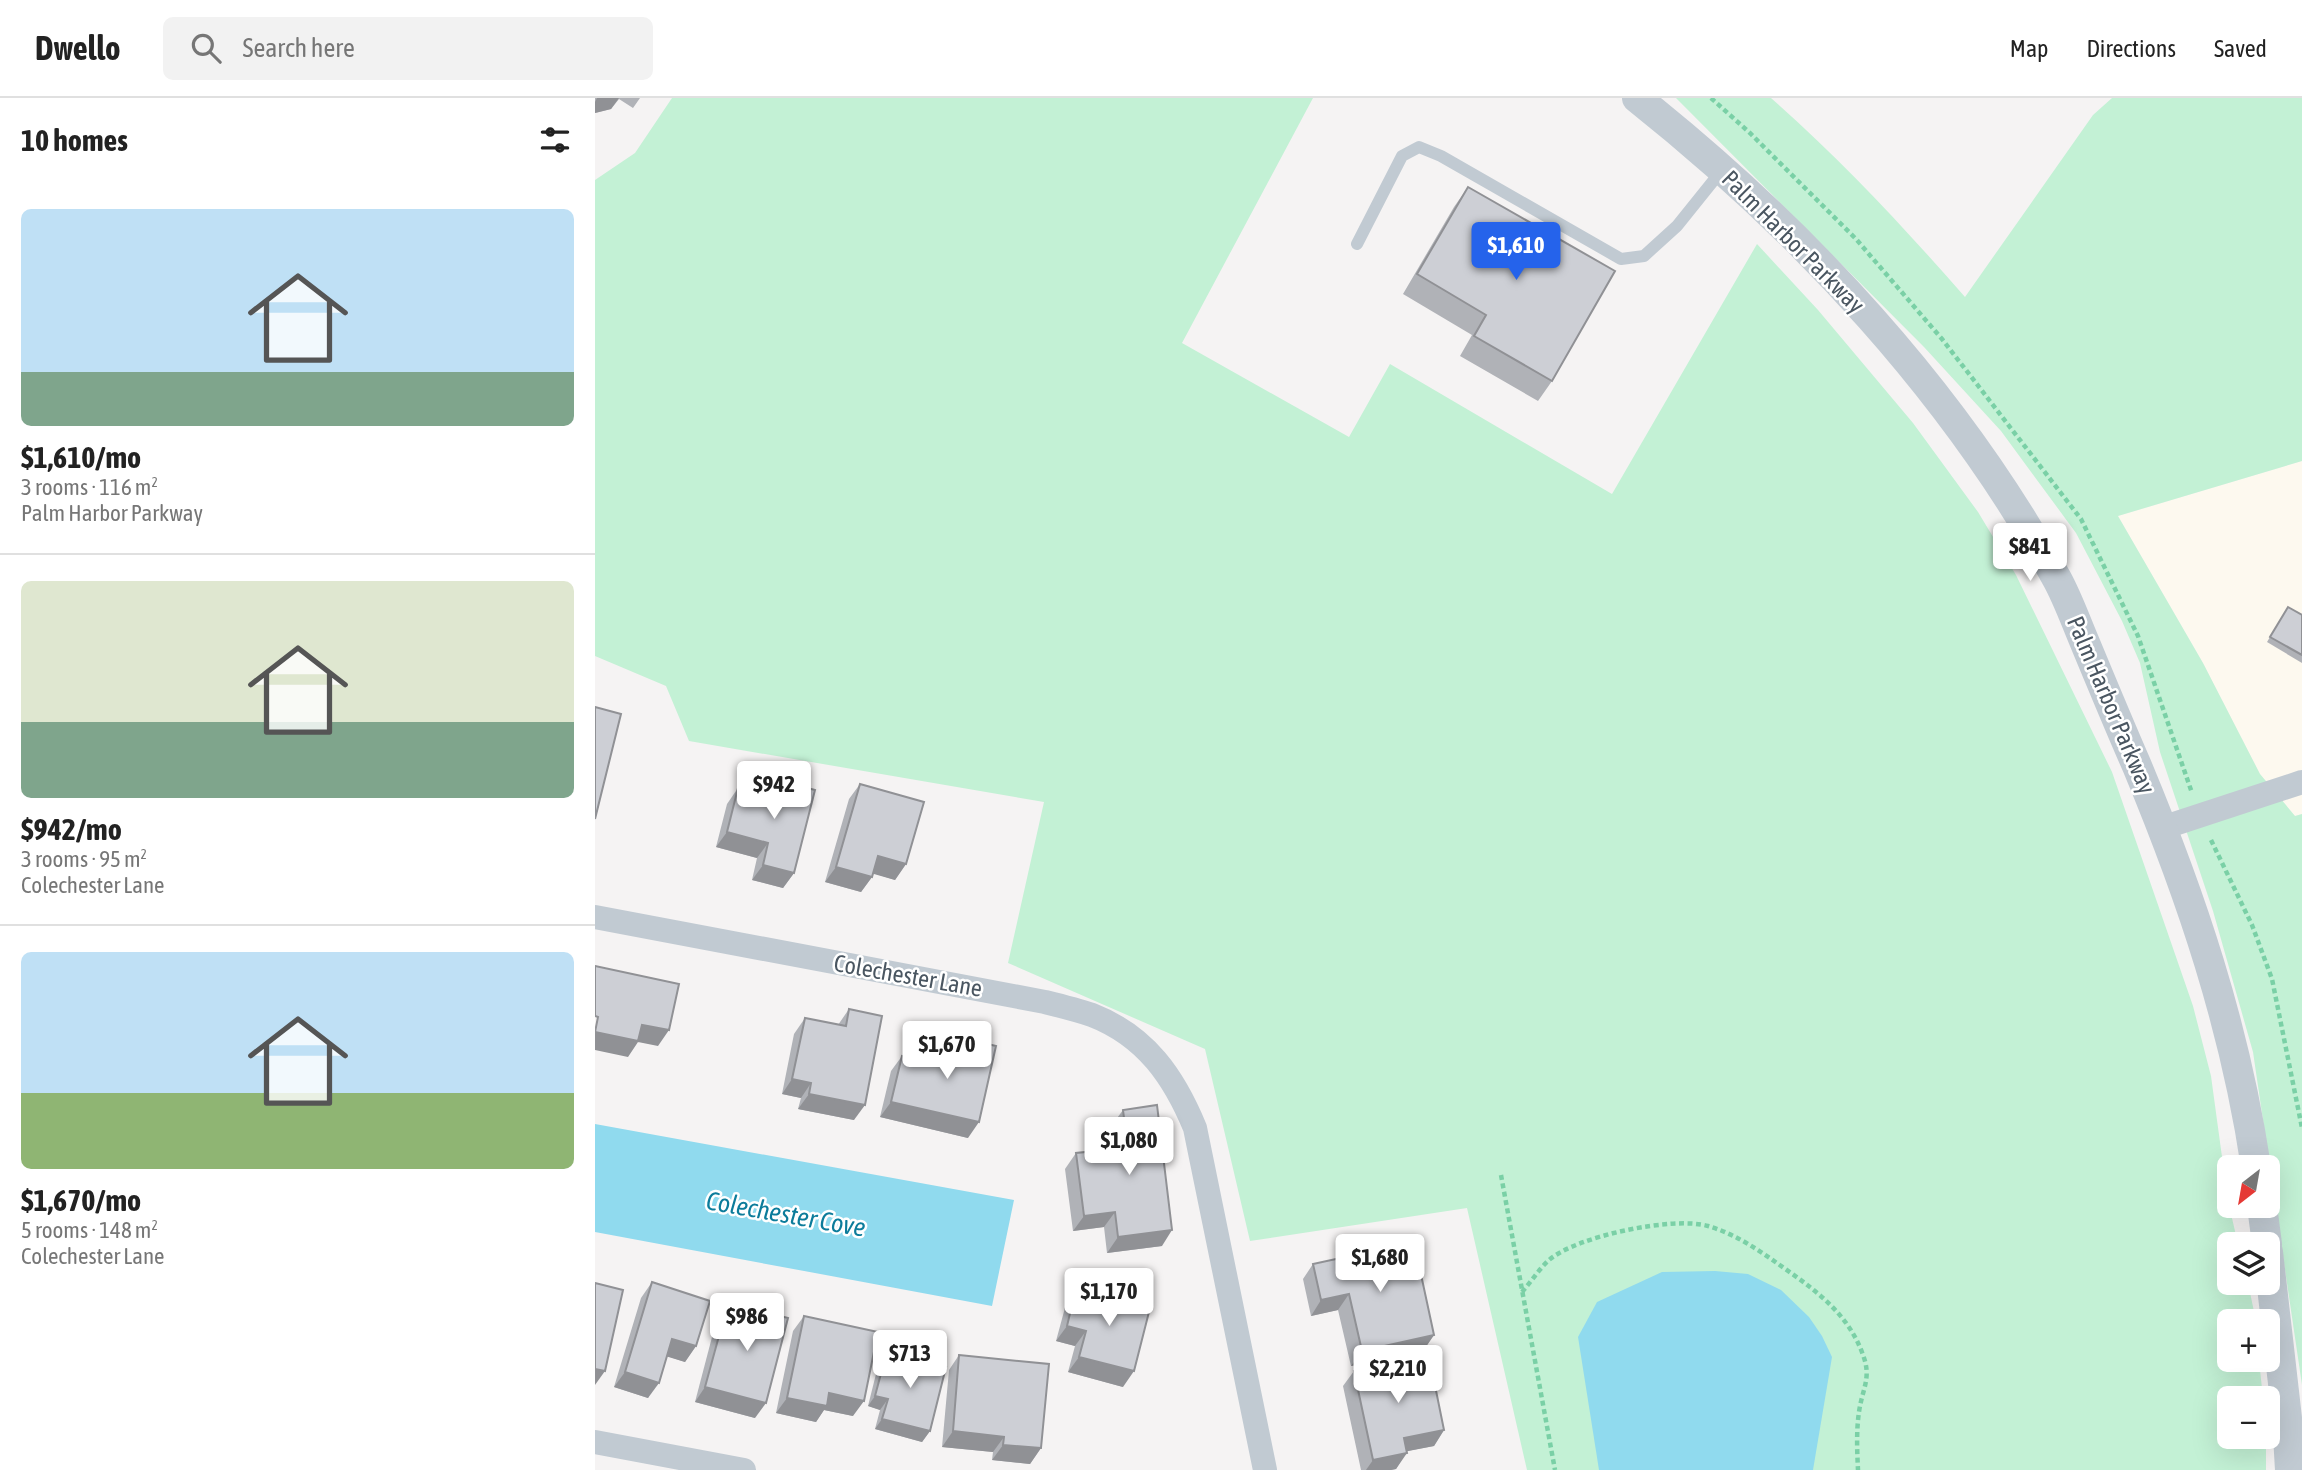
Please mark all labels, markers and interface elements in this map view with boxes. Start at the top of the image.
search box [163,17,653,80]
text: Dwello [35,29,121,67]
icon: search [187,29,225,67]
text: Search here [243,33,355,63]
text: Map [2010,35,2048,62]
text: Directions [2086,35,2176,62]
text: Saved [2214,35,2267,62]
icon: filters [536,121,574,159]
text: 10 homes [21,123,128,157]
street label: Palm Harbor Parkway [1717,165,1870,318]
pin: $1,610 [1459,222,1573,282]
text: $1,610 [1488,232,1545,258]
icon: home [235,255,361,381]
text: $1,610/mo [21,440,141,474]
text: 3 rooms · 116 m² [21,474,158,500]
text: Palm Harbor Parkway [21,500,203,526]
pin: $841 [1989,524,2071,583]
text: $841 [2009,533,2051,559]
street label: Palm Harbor Parkway [2062,612,2161,798]
icon: home [235,627,361,753]
pin: $942 [733,762,815,821]
text: $942 [753,771,795,797]
text: $942/mo [21,812,122,846]
text: 3 rooms · 95 m² [21,846,147,872]
text: Colechester Lane [21,872,165,898]
street label: Colechester Lane [832,949,984,1002]
icon: home [235,998,361,1124]
pin: $1,670 [890,1021,1004,1081]
text: $1,670 [919,1031,976,1057]
pin: $1,080 [1072,1118,1186,1177]
text: $1,080 [1101,1127,1158,1153]
north arrow [2217,1155,2280,1218]
map controls [2217,1155,2280,1449]
text: $1,670/mo [21,1183,141,1217]
water label: Colechester Cove [704,1185,868,1243]
text: 5 rooms · 148 m² [21,1217,158,1243]
button: layers [2217,1232,2280,1295]
pin: $1,680 [1323,1234,1437,1294]
text: Colechester Lane [21,1243,165,1269]
text: $1,680 [1352,1244,1409,1270]
pin: $1,170 [1052,1268,1166,1328]
text: $1,170 [1081,1278,1138,1304]
pin: $986 [706,1294,788,1353]
text: $986 [726,1303,768,1329]
button: + [2217,1309,2280,1372]
pin: $713 [869,1330,951,1390]
text: $713 [889,1340,931,1366]
pin: $2,210 [1341,1346,1455,1405]
text: $2,210 [1370,1355,1427,1381]
button: − [2217,1386,2280,1449]

